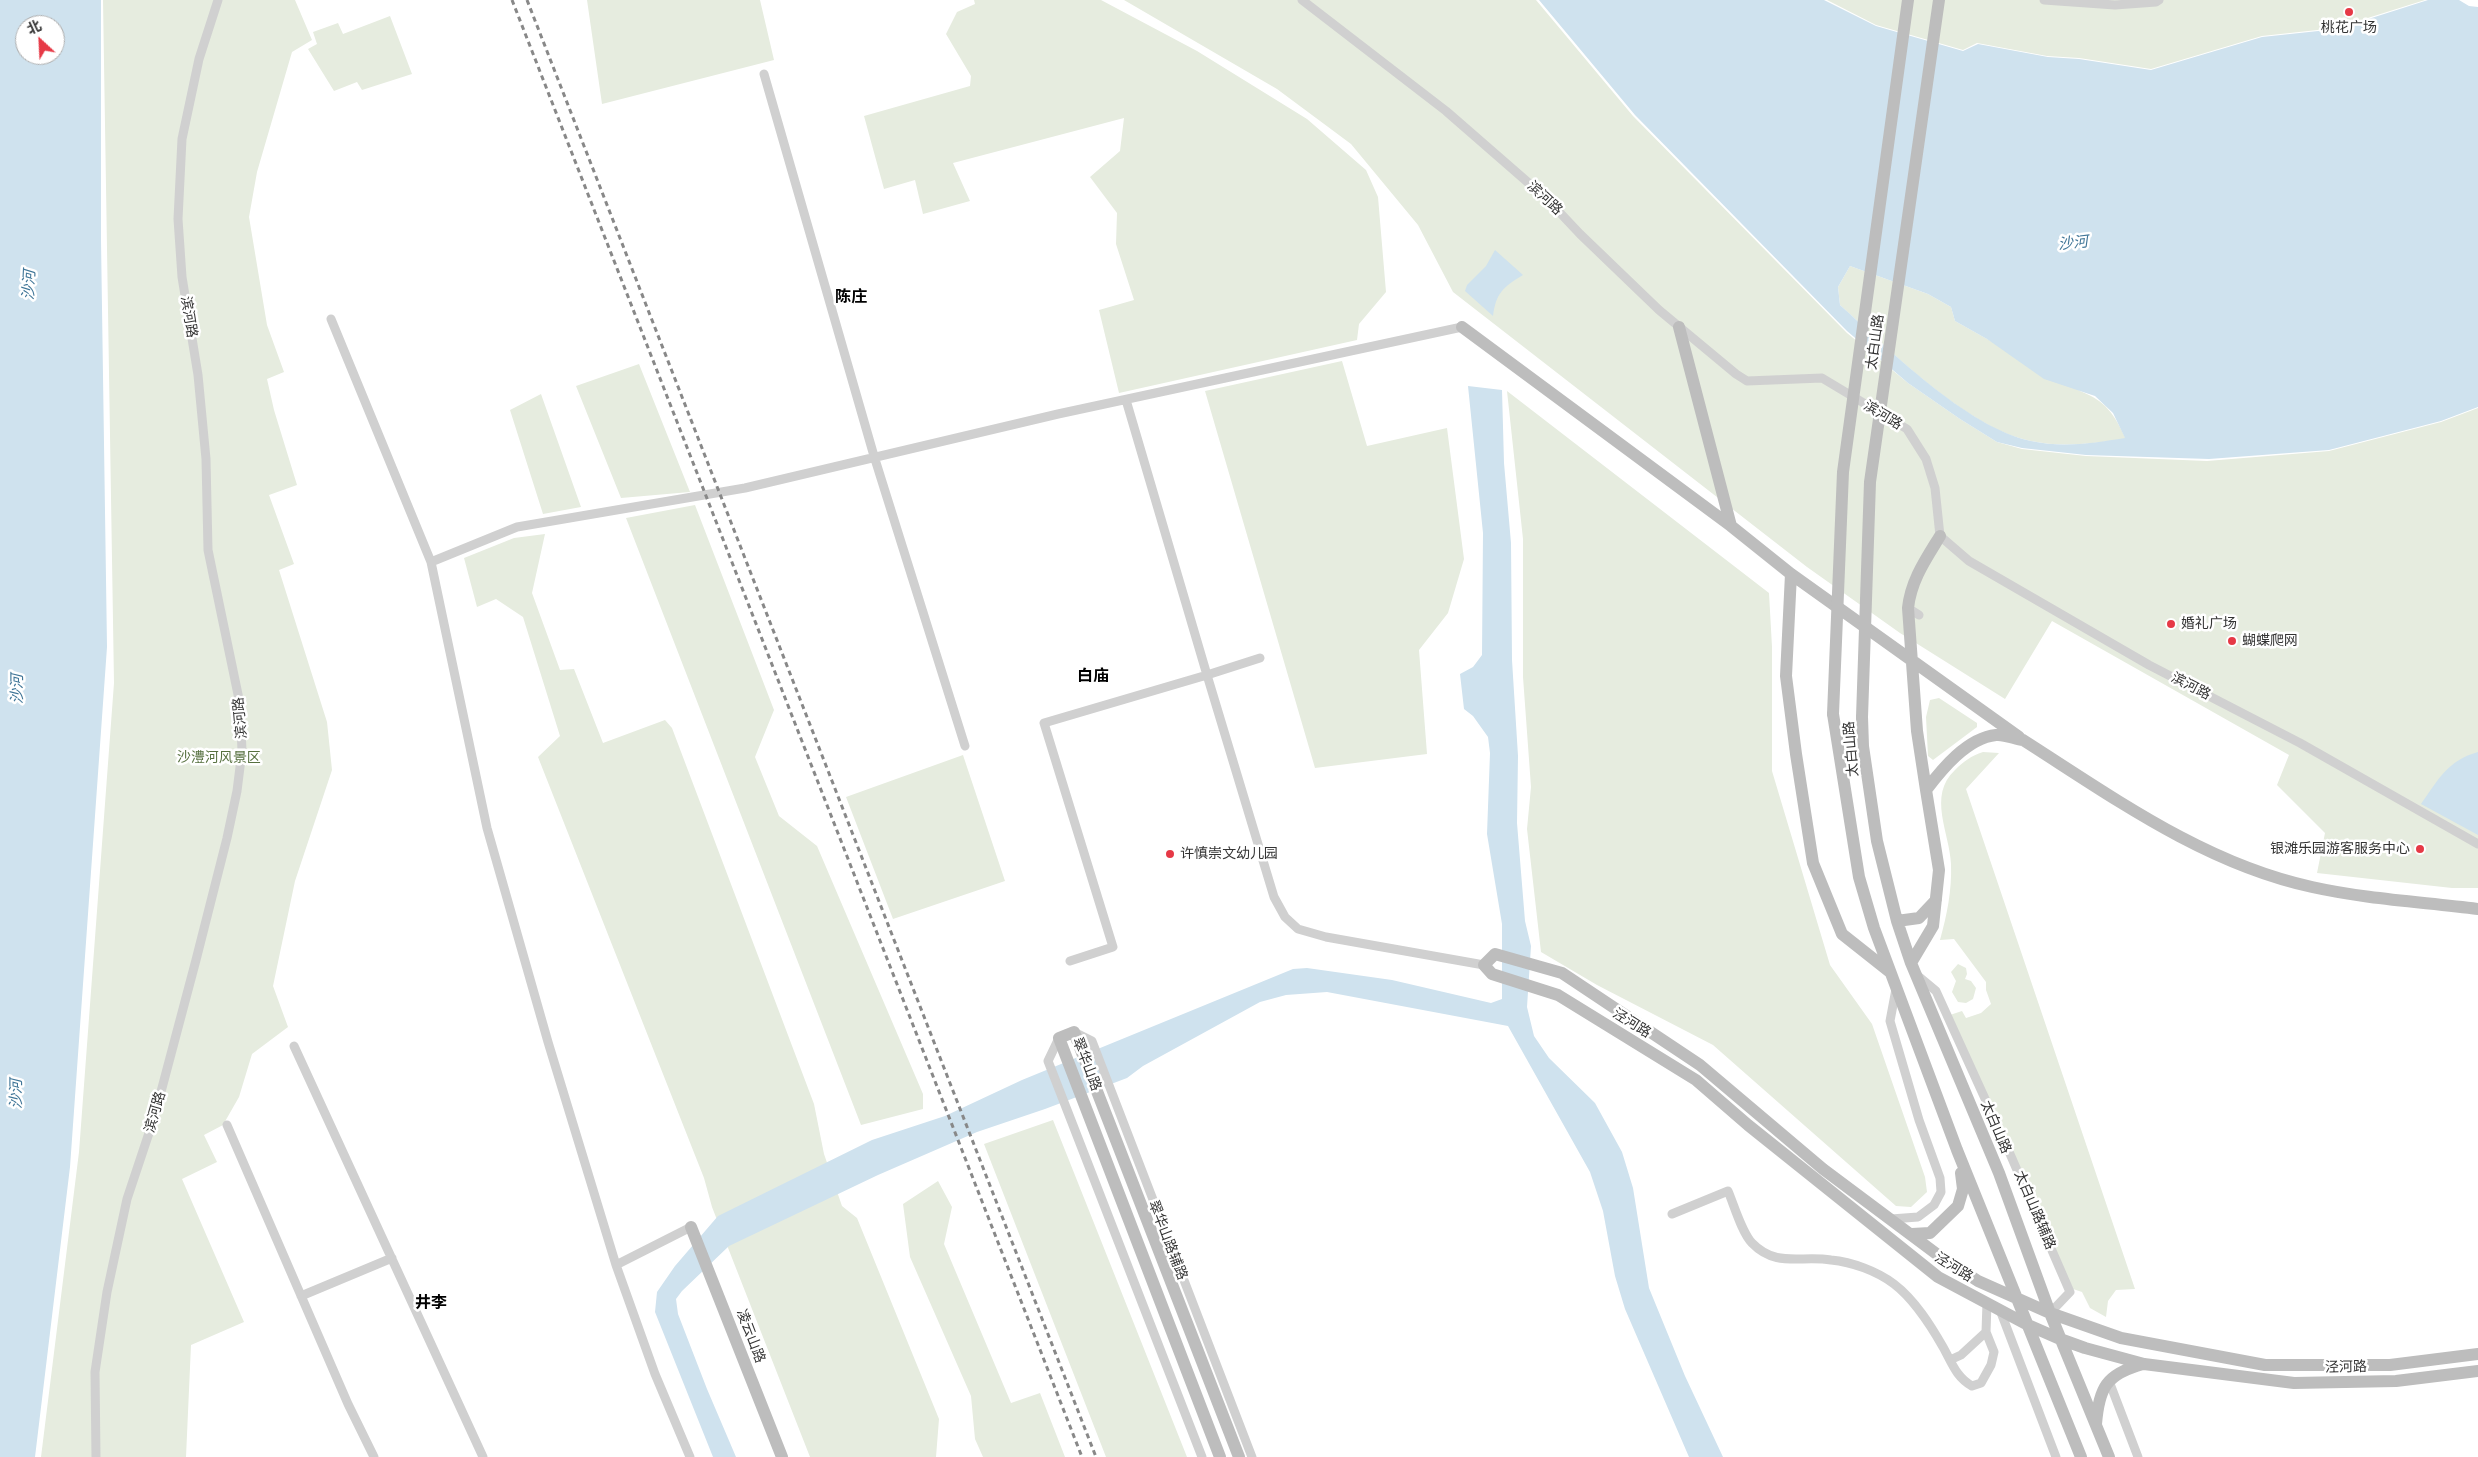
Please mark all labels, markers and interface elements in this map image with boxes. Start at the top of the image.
marker: 桃花广场 [2343,6,2355,18]
north arrow [15,15,65,65]
text: 北 [24,16,44,38]
place label: 桃花广场 [2321,20,2377,36]
street label: 滨河路 [1524,178,1566,218]
water label: 沙河 [2057,232,2089,254]
water label: 沙河 [19,270,39,300]
district label: 陈庄 [835,287,867,307]
street label: 滨河路 [177,295,201,339]
street label: 太白山路 [1863,313,1887,371]
street label: 滨河路 [1861,397,1905,433]
place label: 婚礼广场 [2181,616,2237,632]
marker: 婚礼广场 [2165,618,2177,630]
place label: 蝴蝶爬网 [2242,633,2298,649]
marker: 蝴蝶爬网 [2226,635,2238,647]
district label: 白庙 [1077,666,1109,686]
street label: 滨河路 [2168,669,2214,703]
water label: 沙河 [8,674,26,704]
street label: 滨河路 [230,696,250,740]
street label: 太白山路 [1840,720,1862,778]
park label: 沙澧河风景区 [177,750,261,766]
place label: 银滩乐园游客服务中心 [2270,841,2410,857]
marker: 银滩乐园游客服务中心 [2414,843,2426,855]
place label: 许慎崇文幼儿园 [1180,846,1278,862]
marker: 许慎崇文幼儿园 [1164,848,1176,860]
street label: 泾河路 [1610,1005,1654,1041]
street label: 翠华山路 [1069,1035,1105,1093]
water label: 沙河 [7,1079,25,1109]
street label: 滨河路 [141,1089,169,1135]
street label: 太白山路 [1977,1098,2015,1156]
street label: 太白山路辅路 [2011,1168,2059,1252]
street label: 翠华山路辅路 [1145,1198,1191,1282]
street label: 泾河路 [1932,1249,1976,1285]
district label: 井李 [415,1293,447,1313]
street label: 凌云山路 [733,1307,769,1365]
street label: 泾河路 [2325,1358,2367,1376]

